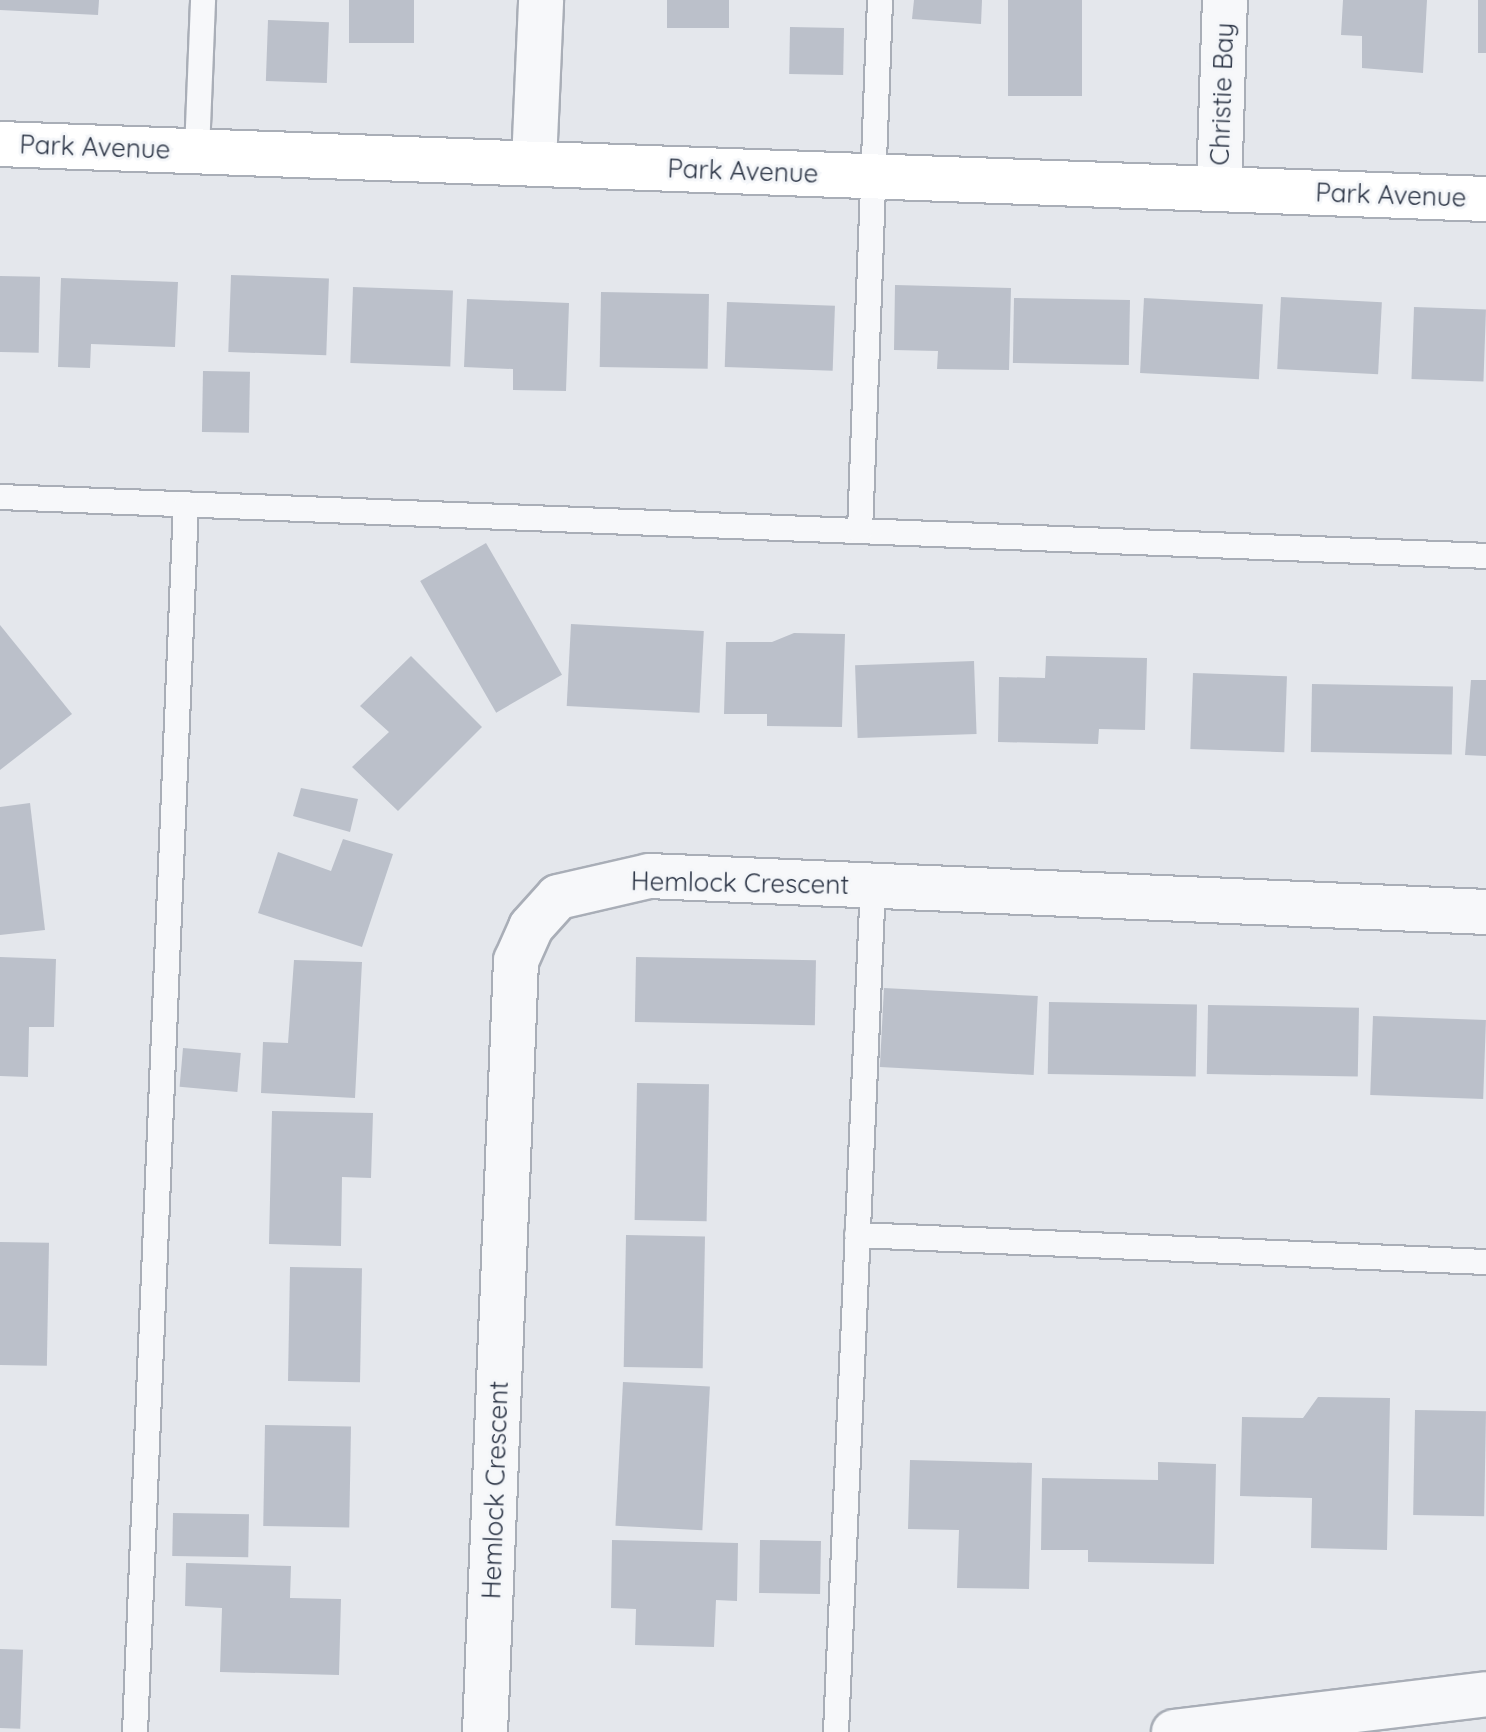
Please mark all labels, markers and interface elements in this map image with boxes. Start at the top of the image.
street label: Christie Bay [1204,22,1240,166]
street label: Park Avenue [19,129,171,165]
street label: Park Avenue [667,153,819,189]
street label: Park Avenue [1315,177,1467,213]
street label: Hemlock Crescent [631,865,849,901]
street label: Hemlock Crescent [476,1380,514,1600]

